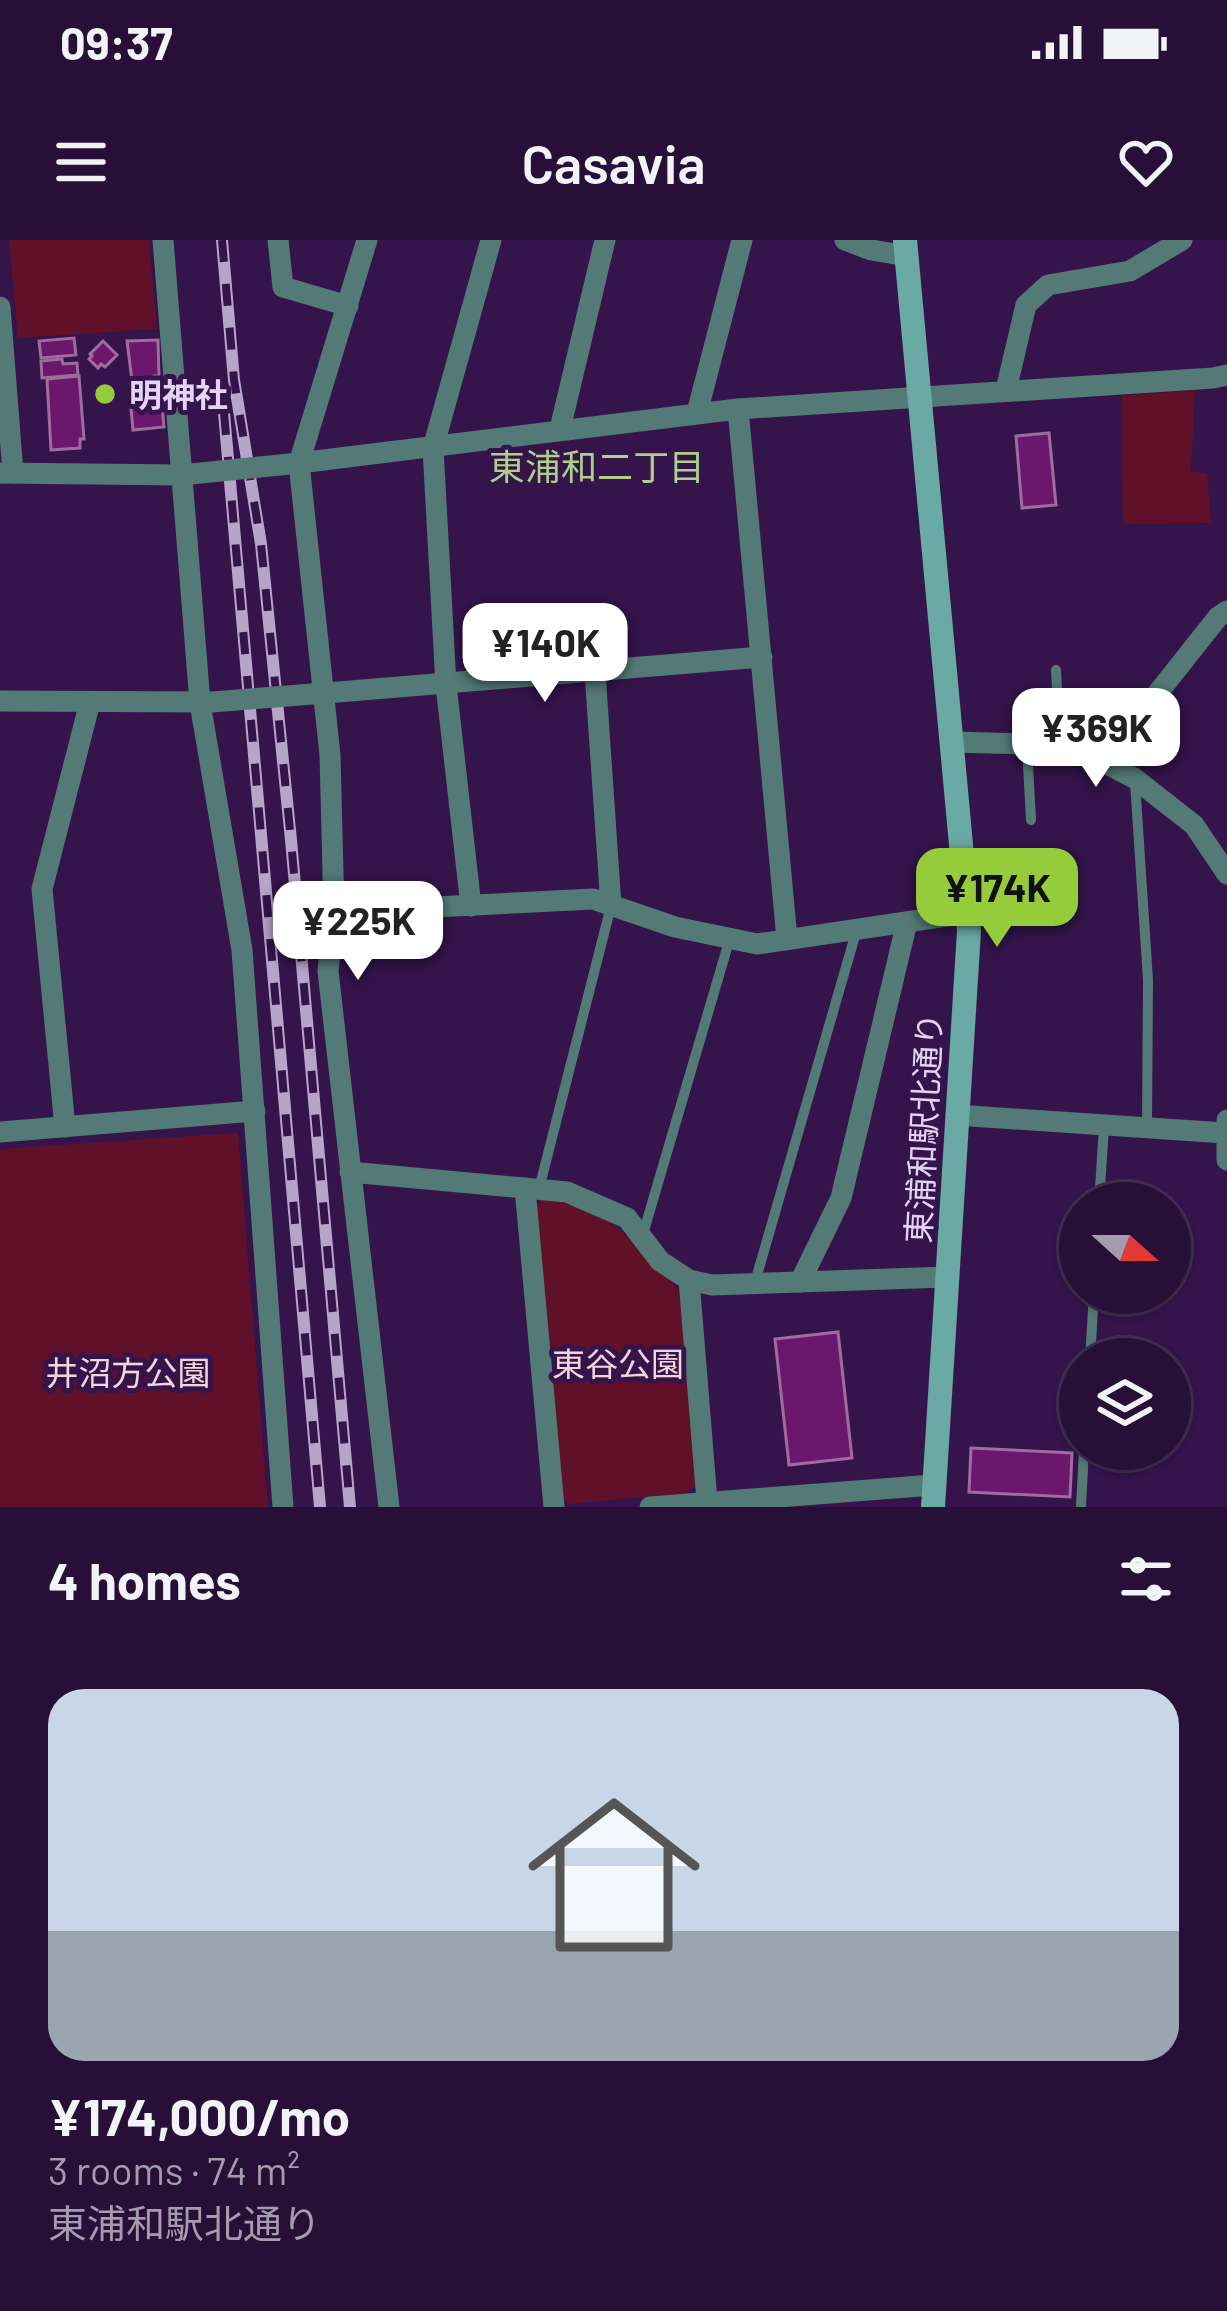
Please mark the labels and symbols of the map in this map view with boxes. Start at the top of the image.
place label: 明神社 [129,374,228,414]
marker: 明神社 [92,381,118,407]
district label: 東浦和二丁目 [489,444,705,487]
pin: ¥140K [461,603,629,705]
pin: ¥369K [1012,688,1180,790]
pin: ¥174K [913,848,1081,950]
pin: ¥225K [274,881,442,983]
street label: 東浦和駅北通り [897,1012,949,1244]
north arrow [1059,1182,1191,1314]
park label: 東谷公園 [552,1343,684,1383]
park label: 井沼方公園 [46,1352,211,1392]

